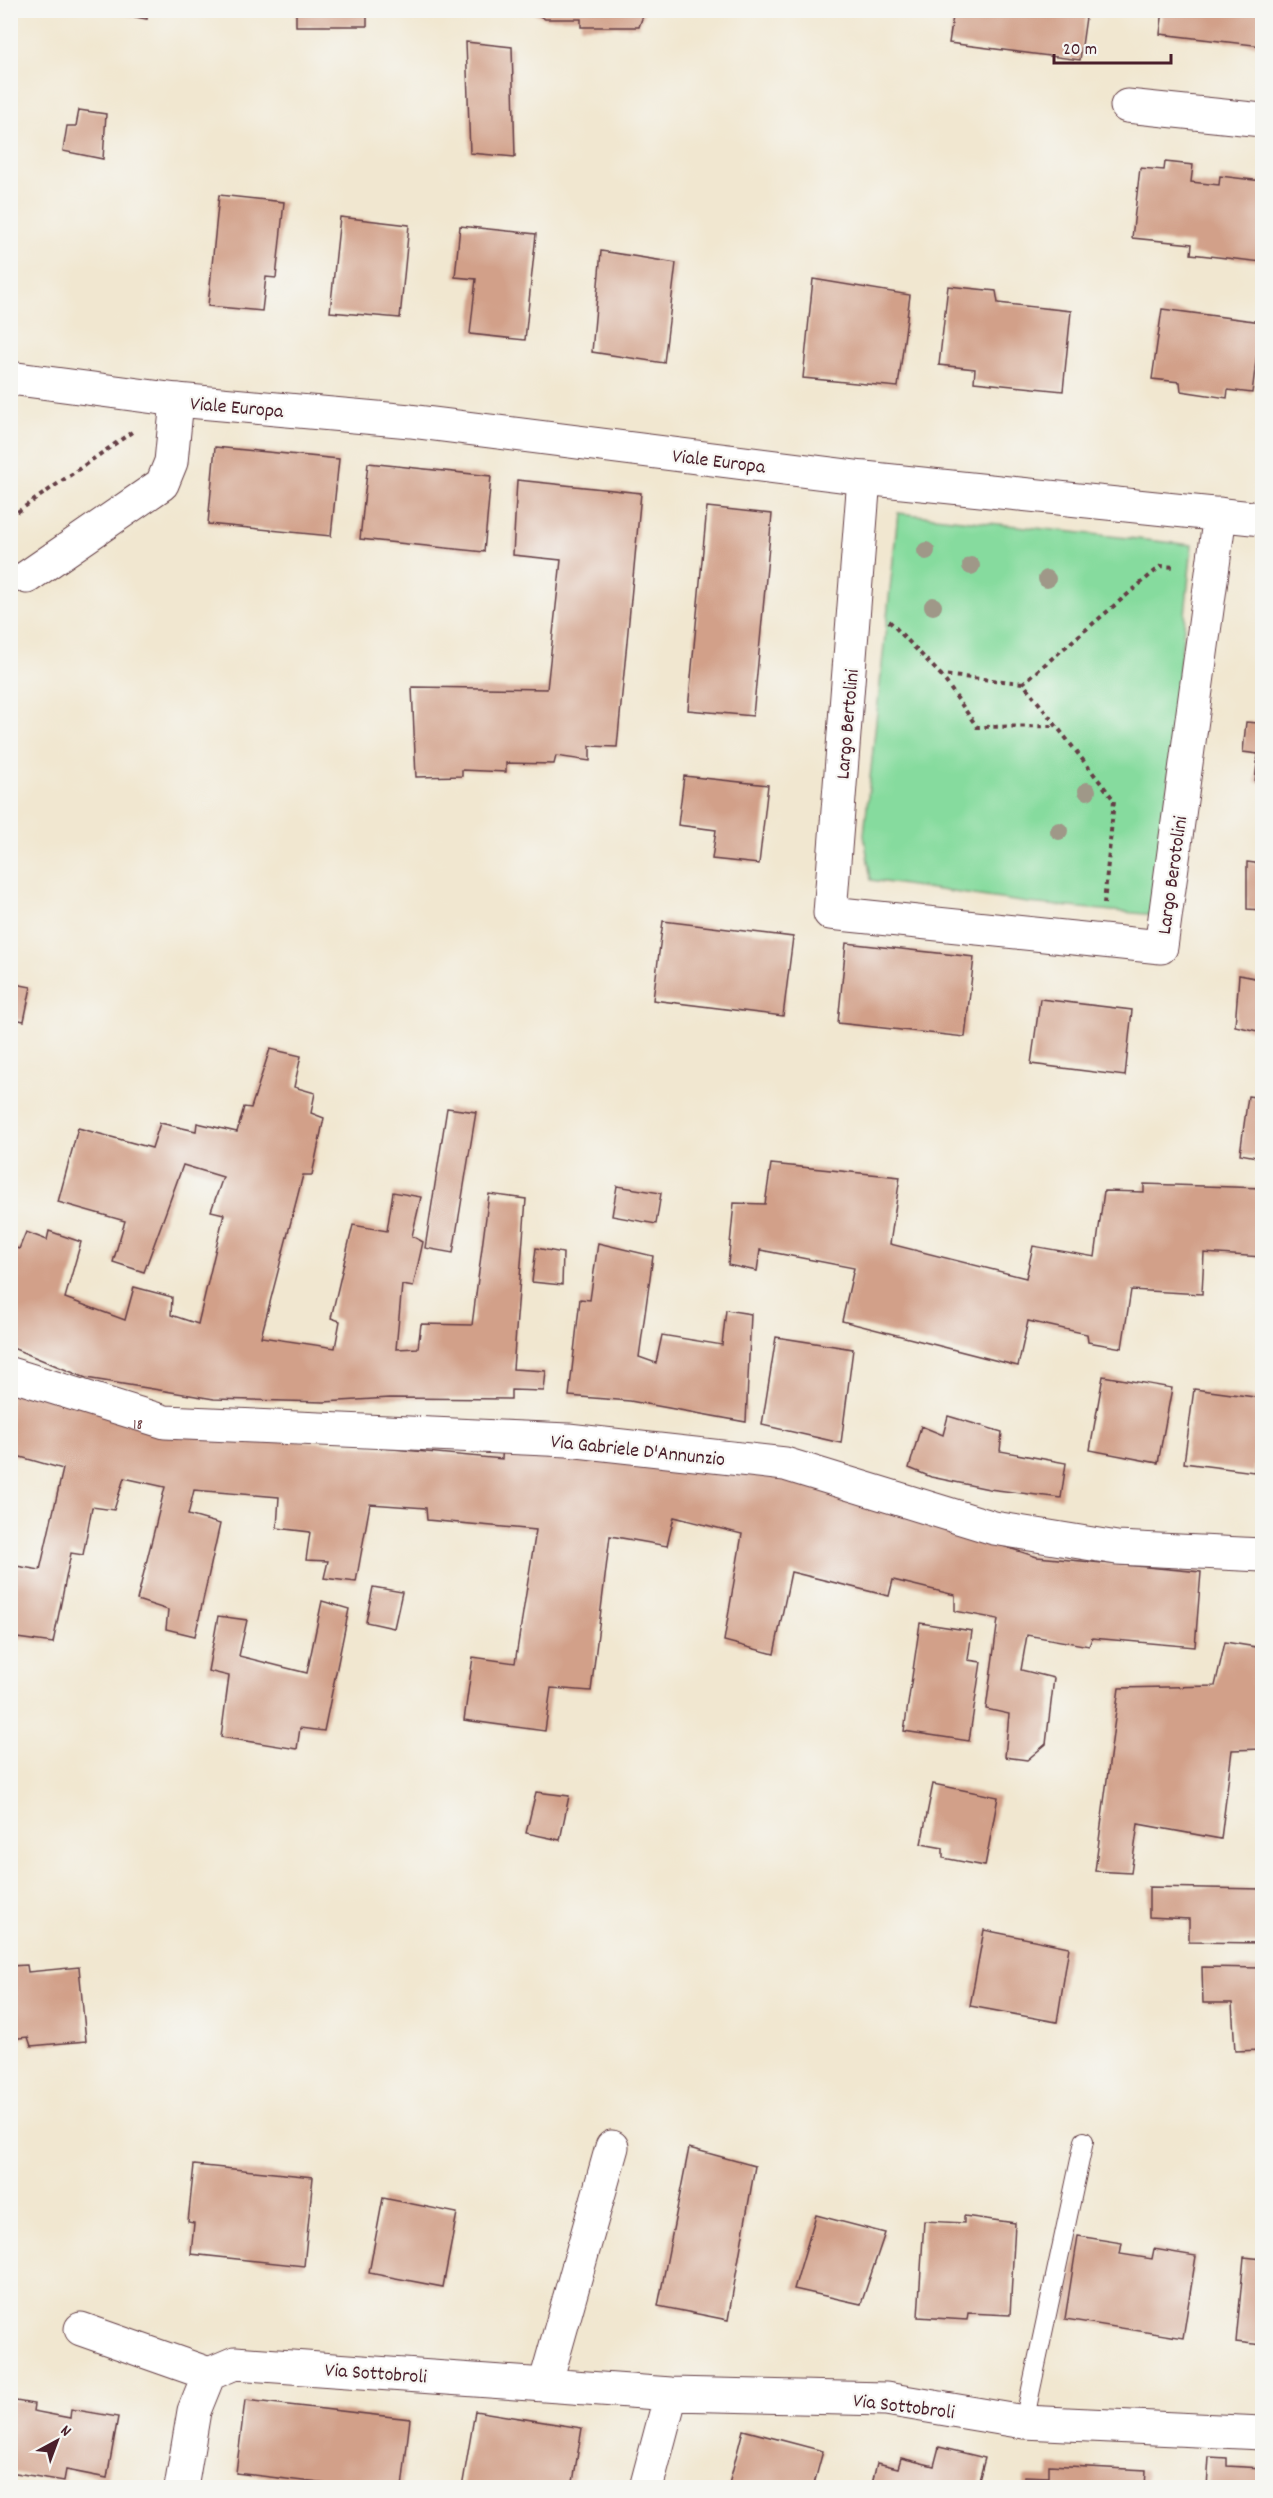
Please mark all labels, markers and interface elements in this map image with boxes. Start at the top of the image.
scale bar [1054,27,1171,65]
text: 20 m [1063,38,1097,63]
street label: Viale Europa [189,391,285,427]
street label: Viale Europa [671,443,767,483]
street label: Largo Bertolini [830,668,868,781]
street label: Largo Berotolini [1152,814,1196,936]
house number: 18 [133,1414,143,1437]
street label: Via Gabriele D'Annunzio [549,1429,726,1475]
street label: Via Sottobroli [324,2357,428,2393]
street label: Via Sottobroli [851,2388,956,2428]
north arrow [27,2411,87,2471]
text: N [55,2420,76,2443]

